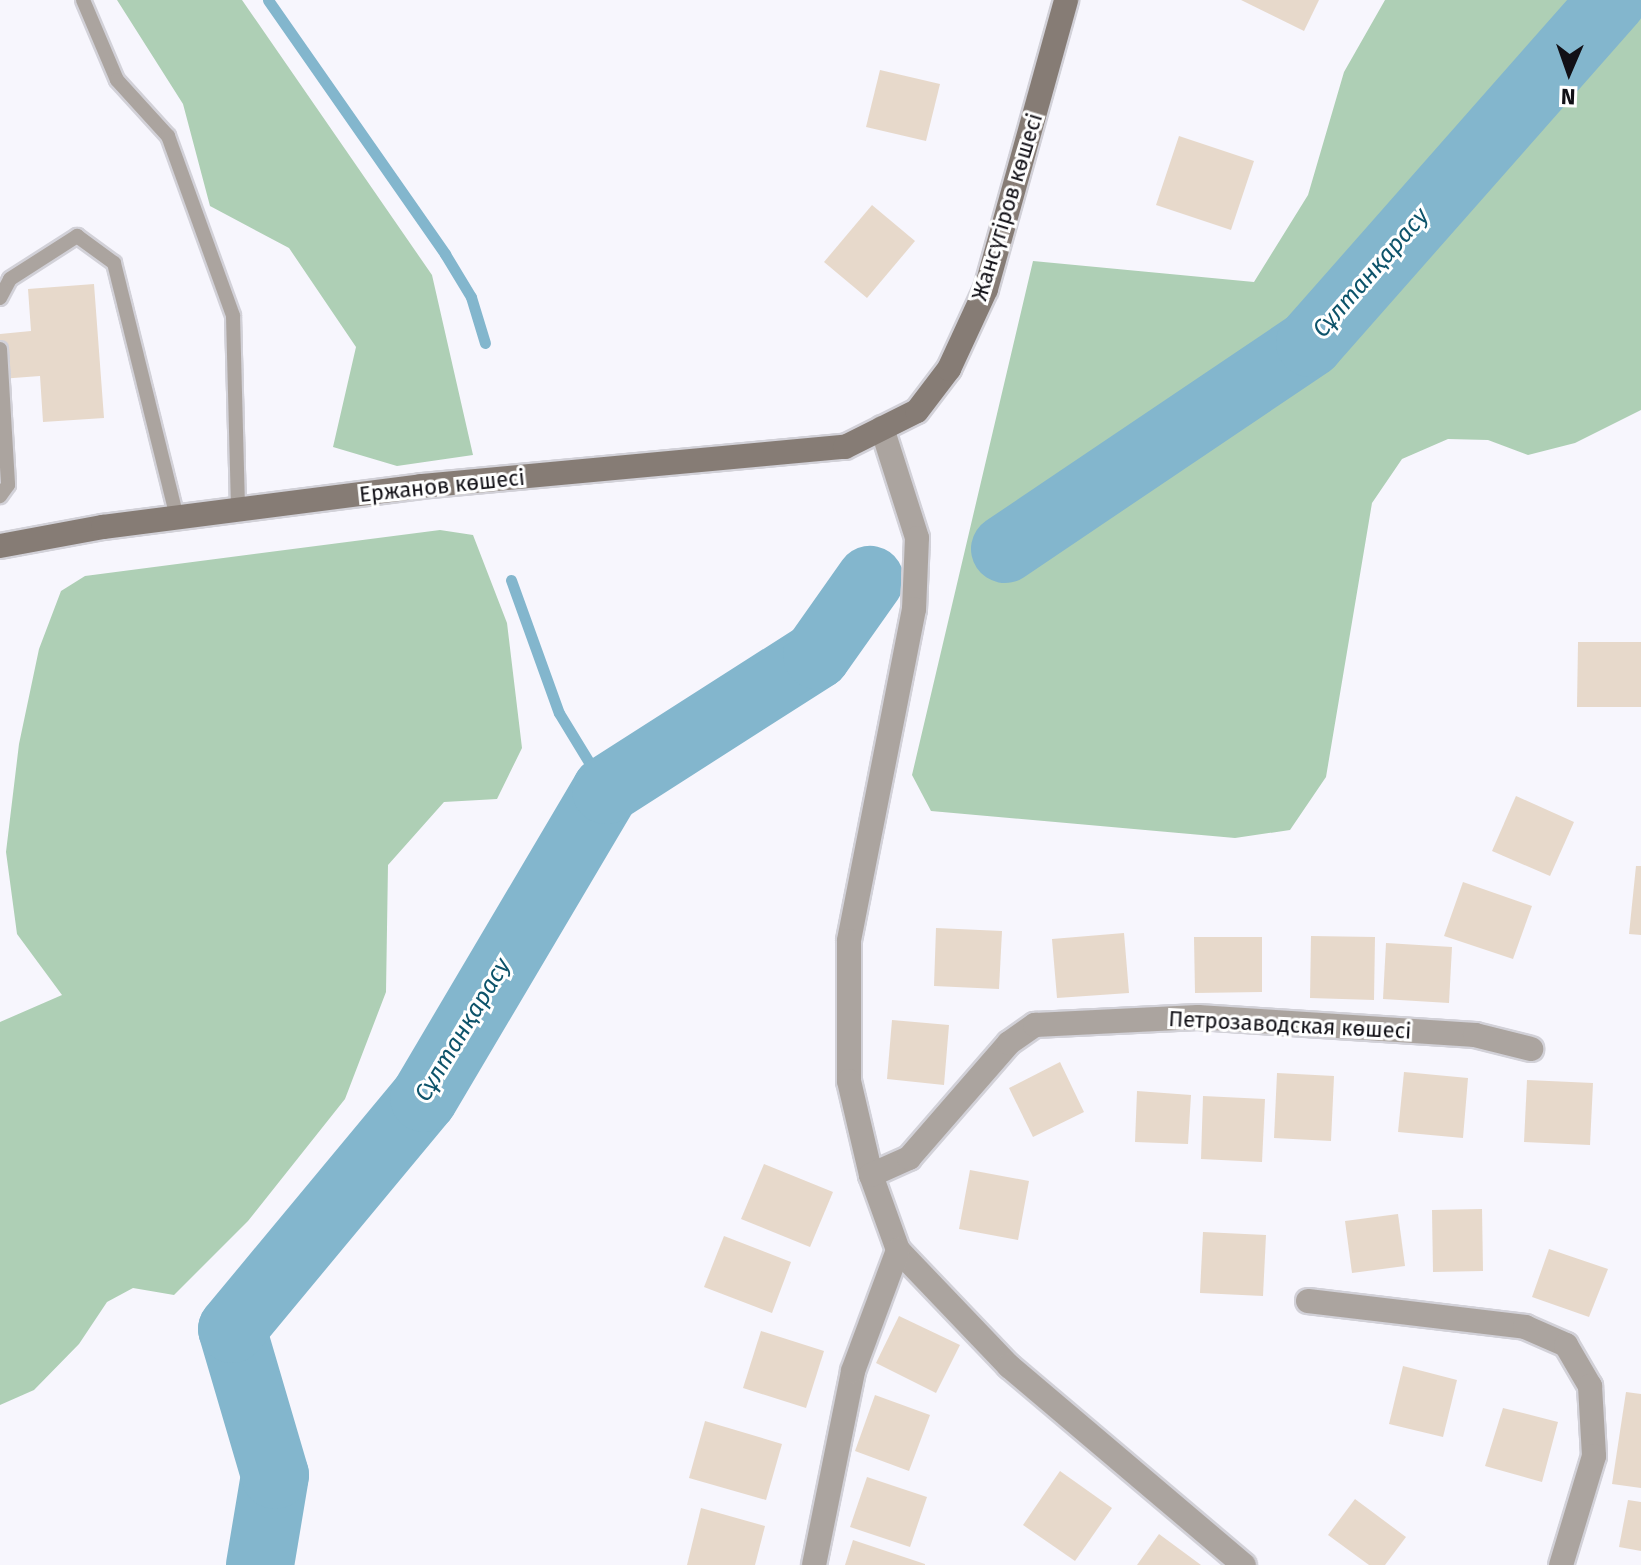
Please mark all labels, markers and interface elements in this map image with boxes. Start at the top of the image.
north arrow [1529,32,1609,112]
text: N [1560,83,1576,110]
street label: Жансүгіров көшесі [966,110,1048,304]
water label: Сұлтанқарасу [1307,202,1435,344]
street label: Ержанов көшесі [358,464,526,508]
water label: Сұлтанқарасу [409,953,517,1107]
street label: Петрозаводская көшесі [1168,1005,1412,1045]

